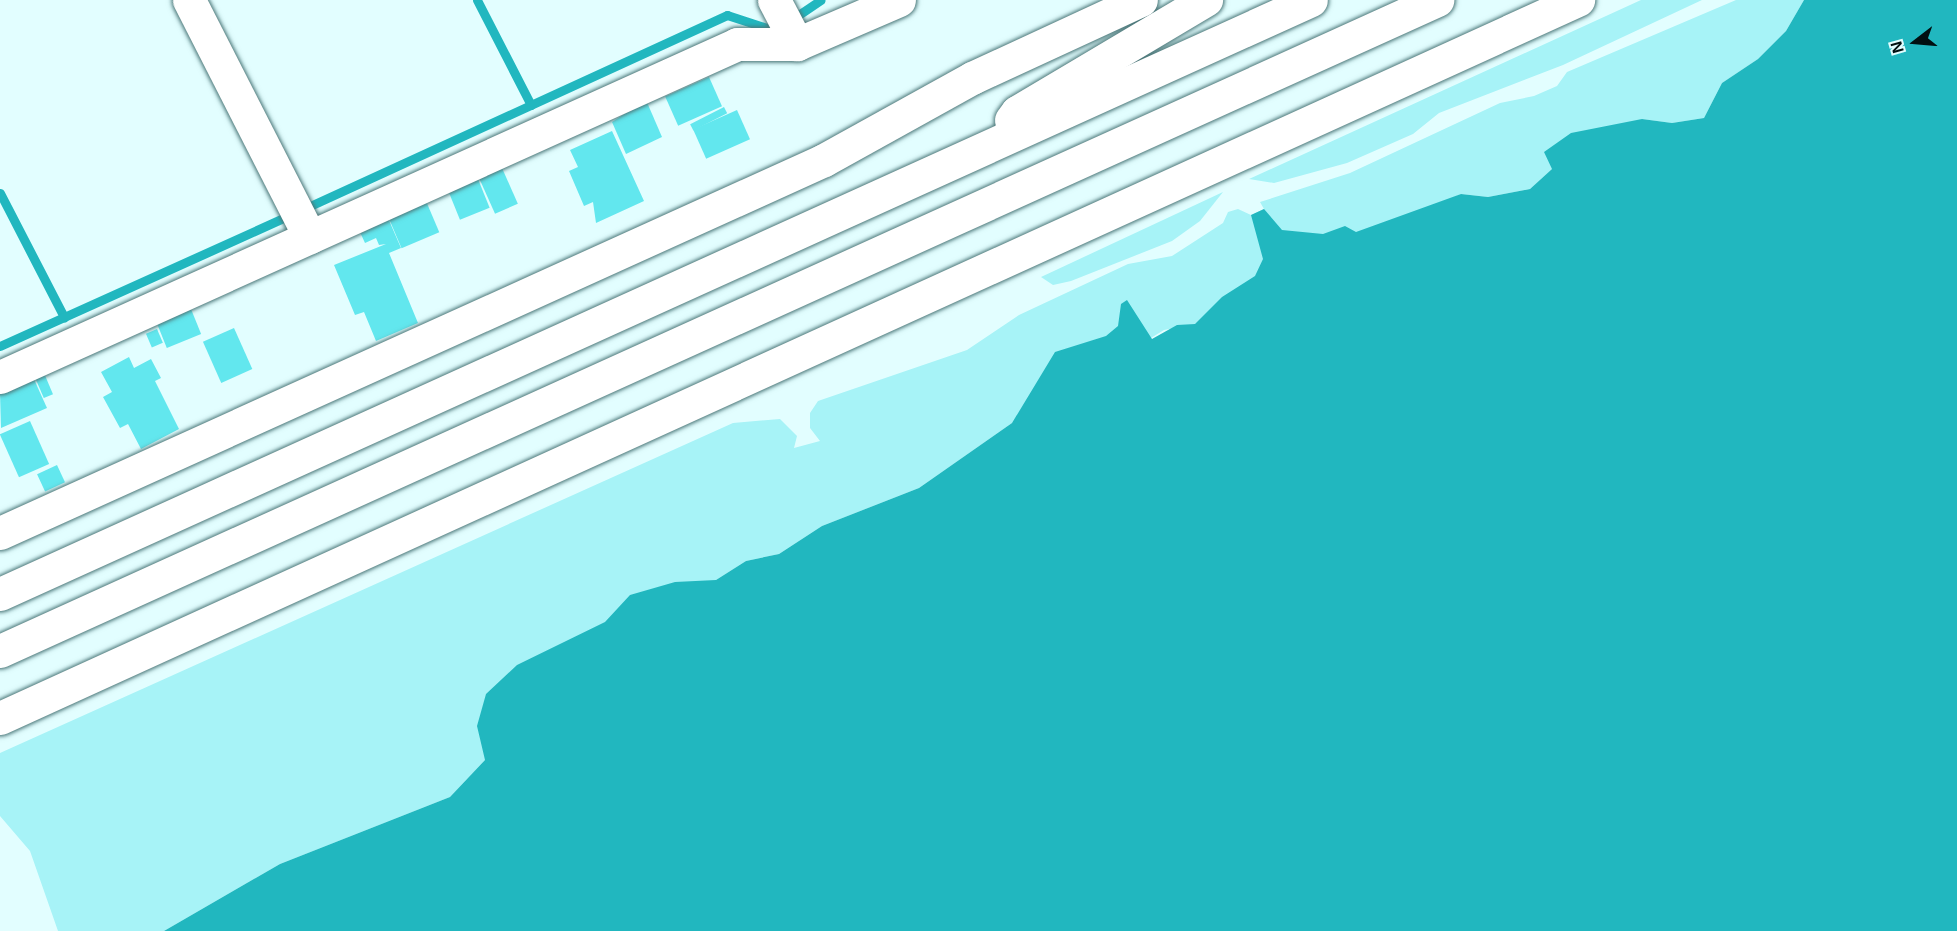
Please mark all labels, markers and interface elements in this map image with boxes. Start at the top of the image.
north arrow [1885,12,1945,72]
text: N [1887,39,1907,55]

